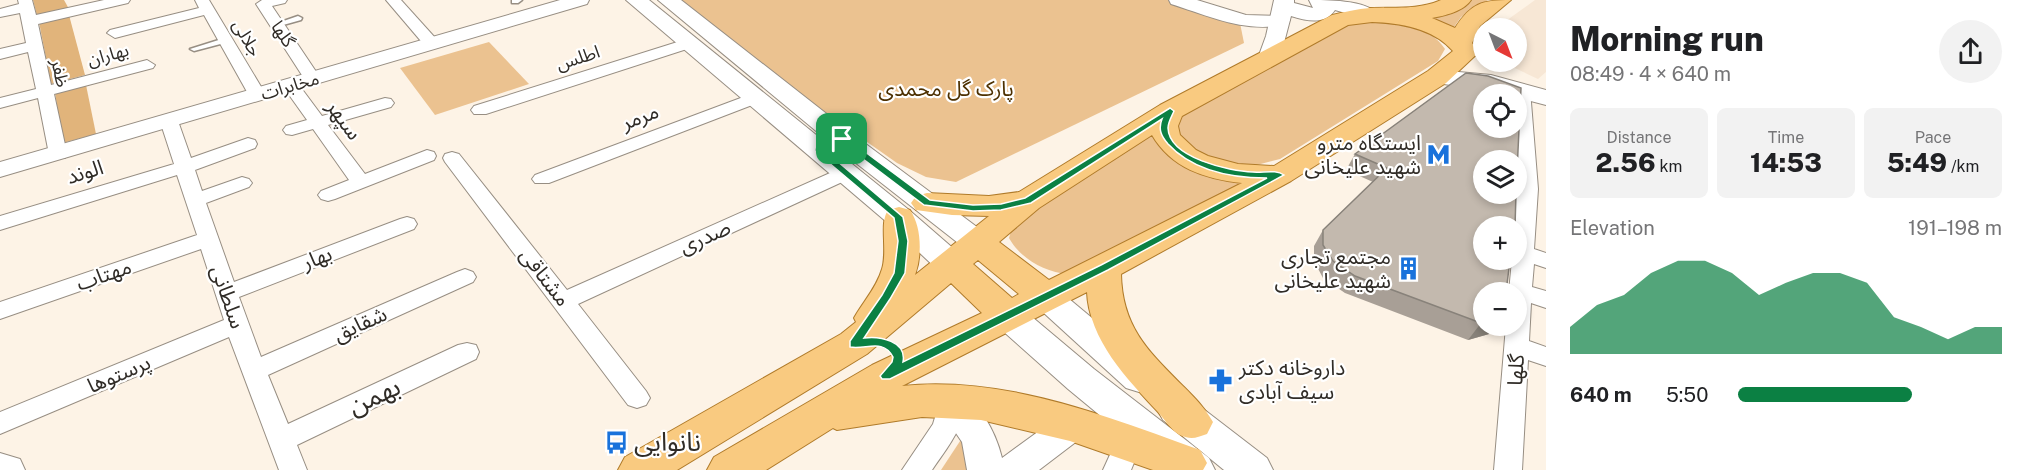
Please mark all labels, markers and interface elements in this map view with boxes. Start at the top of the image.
street label: جلالی [228,15,266,61]
street label: گلها [267,17,300,51]
north arrow [1473,18,1527,72]
map controls [1473,18,1527,336]
text: Morning run [1570,20,1764,58]
button: share [1939,20,2002,83]
street label: بهاران [85,39,131,71]
street label: اطلس [553,41,603,75]
street label: ظفر [46,56,74,89]
text: 08:49 · 4 × 640 m [1570,62,1731,86]
street label: مخابرات [258,67,322,105]
park label: پارک گل محمدی [878,76,1014,102]
button: locate [1473,84,1527,138]
street label: سپهر [320,94,367,145]
street label: مرمر [617,98,662,135]
pin [816,113,867,164]
icon: arrive [825,122,858,155]
text: Distance [1607,128,1671,147]
text: Time [1768,128,1804,147]
text: Pace [1915,128,1951,147]
place label: ایستگاه مترو شهید علیخانی [1304,130,1421,179]
metro station icon: ایستگاه مترو شهید علیخانی [1426,142,1452,168]
text: 2.56 [1596,147,1656,178]
text: 14:53 [1750,147,1822,178]
text: 5:49 [1887,147,1947,178]
button: layers [1473,150,1527,204]
street label: الوند [63,154,106,189]
text: km [1656,157,1682,176]
text: /km [1947,157,1979,176]
street label: صدری [675,214,734,259]
button: + [1473,216,1527,270]
text: Elevation [1570,216,1655,240]
text: 191–198 m [1908,216,2002,240]
street label: بهار [297,240,335,275]
street label: مشتاقی [515,242,576,311]
place label: مجتمع تجاری شهید علیخانی [1274,244,1391,293]
street label: مهتاب [73,254,135,296]
building icon: مجتمع تجاری شهید علیخانی [1396,256,1422,282]
street label: سلطانی [206,262,251,332]
button: − [1473,282,1527,336]
street label: شقایق [329,301,391,347]
street label: پرستوها [83,349,155,399]
street label: گلها [1502,353,1529,387]
place label: داروخانه دکتر سیف آبادی [1238,355,1345,404]
pharmacy icon: داروخانه دکتر سیف آبادی [1208,367,1234,393]
street label: بهمن [343,370,405,421]
text: 640 m [1570,383,1632,407]
text: 5:50 [1666,383,1708,407]
place label: نانوایی [634,426,701,457]
bus stop icon: نانوایی [603,429,629,455]

